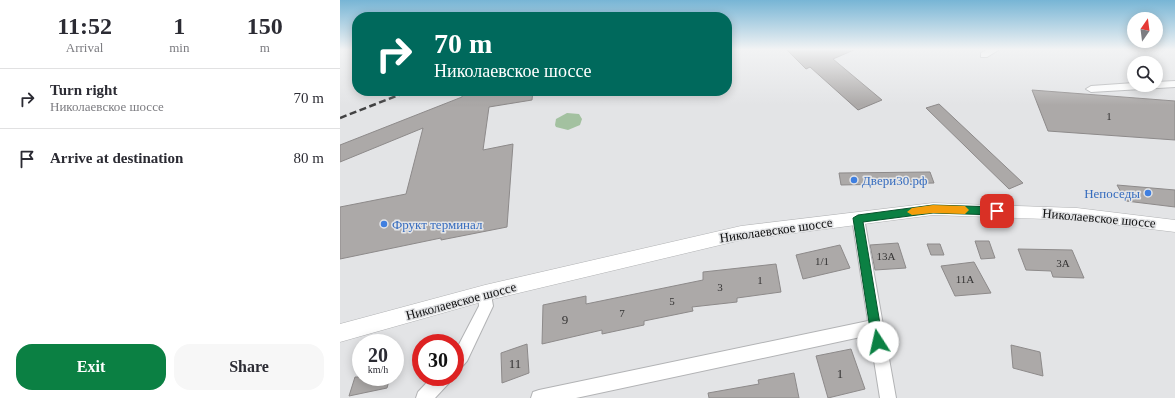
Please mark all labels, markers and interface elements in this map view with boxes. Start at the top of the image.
north arrow [1127,12,1163,48]
map controls [1127,12,1163,92]
text: 11:52 [57,13,112,39]
text: 1 [173,13,185,39]
text: 150 [247,13,283,39]
icon: right [368,28,420,80]
text: 70 m [434,28,492,59]
text: Arrival [66,40,103,55]
text: min [169,40,189,55]
text: m [260,40,270,55]
button: search [1127,56,1163,92]
text: Николаевское шоссе [434,61,592,81]
text: Turn right [50,82,117,98]
icon: right [16,88,38,110]
text: 70 m [294,90,324,106]
text: Николаевское шоссе [50,99,164,114]
house number: 1 [1106,110,1112,122]
icon: arrive [16,148,38,170]
text: Arrive at destination [50,150,183,166]
text: 80 m [294,150,324,166]
place label: Двери30.рф [862,173,927,188]
marker: Двери30.рф [849,175,859,185]
place label: Непоседы [1084,186,1140,201]
marker: Непоседы [1143,188,1153,198]
pin [980,194,1014,228]
icon: arrive [986,200,1008,222]
street label: Николаевское шоссе [1042,206,1157,230]
street label: Николаевское шоссе [719,215,834,245]
place label: Фрукт терминал [392,217,483,232]
marker: Фрукт терминал [379,219,389,229]
house number: 13А [877,250,896,262]
house number: 1/1 [815,255,829,267]
house number: 3А [1056,257,1070,269]
house number: 11А [956,273,974,285]
house number: 1 [757,274,763,286]
street label: Николаевское шоссе [404,279,518,323]
house number: 3 [717,281,723,293]
house number: 5 [669,295,675,307]
house number: 7 [619,307,625,319]
house number: 9 [562,312,568,327]
position arrow [857,321,899,363]
speed limit sign: 30 [412,334,464,386]
button: Exit [16,344,166,390]
button: Share [174,344,324,390]
text: 20 [368,344,388,366]
house number: 11 [509,356,521,371]
text: km/h [368,364,388,375]
house number: 1 [837,366,843,381]

